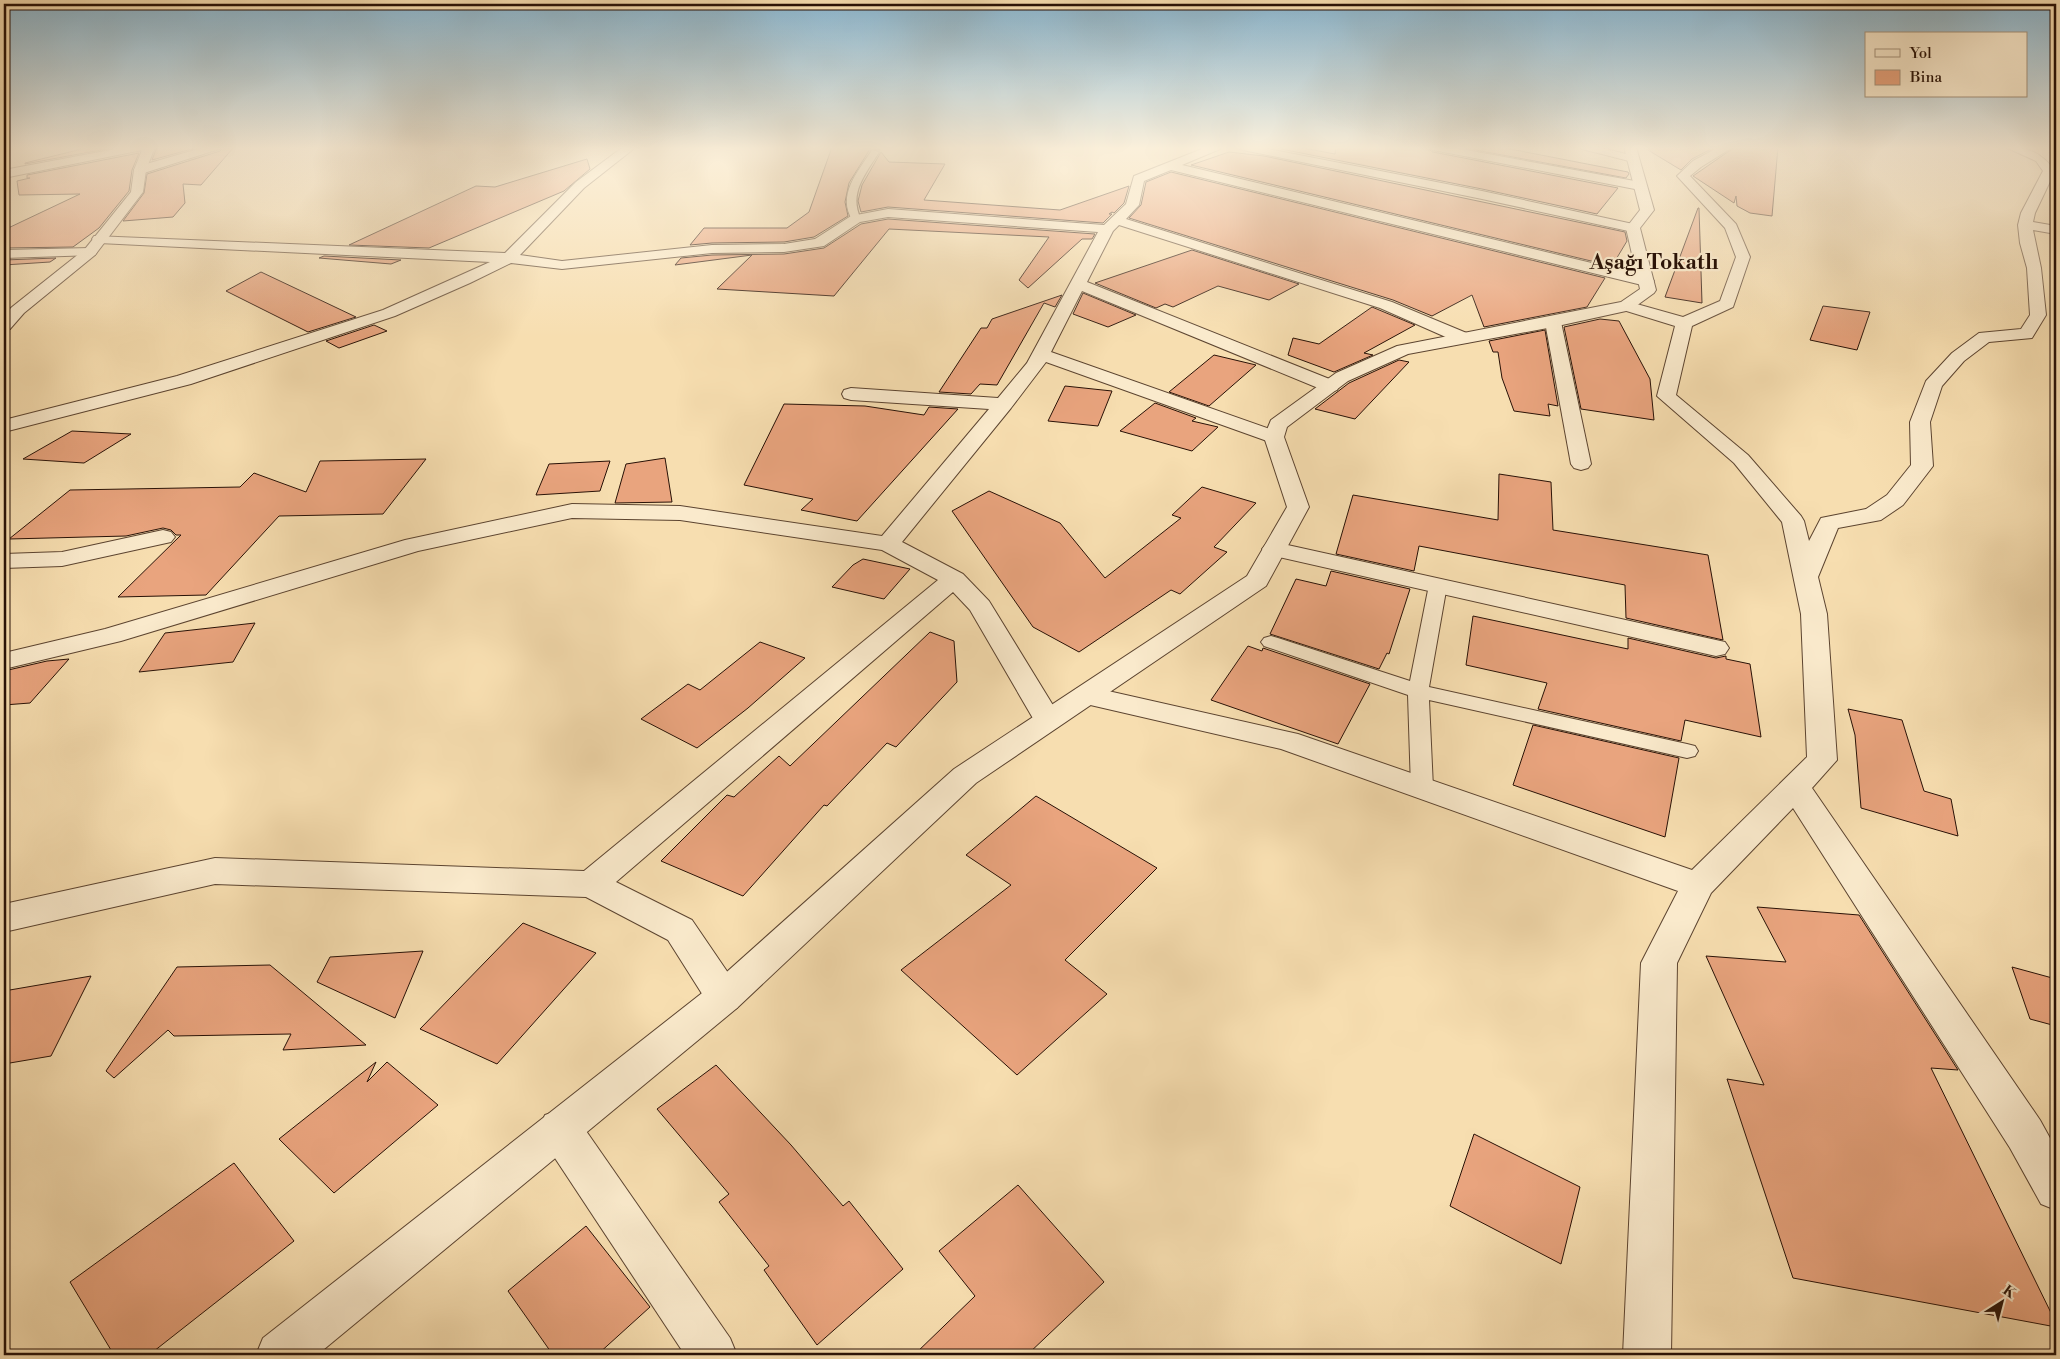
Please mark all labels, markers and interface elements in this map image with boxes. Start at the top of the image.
legend [1865,32,2028,98]
text: Yol [1909,44,1932,63]
text: Bina [1909,68,1942,87]
district label: Aşağı Tokatlı [1588,250,1719,276]
north arrow [1978,1276,2028,1326]
text: K [1999,1282,2019,1303]

